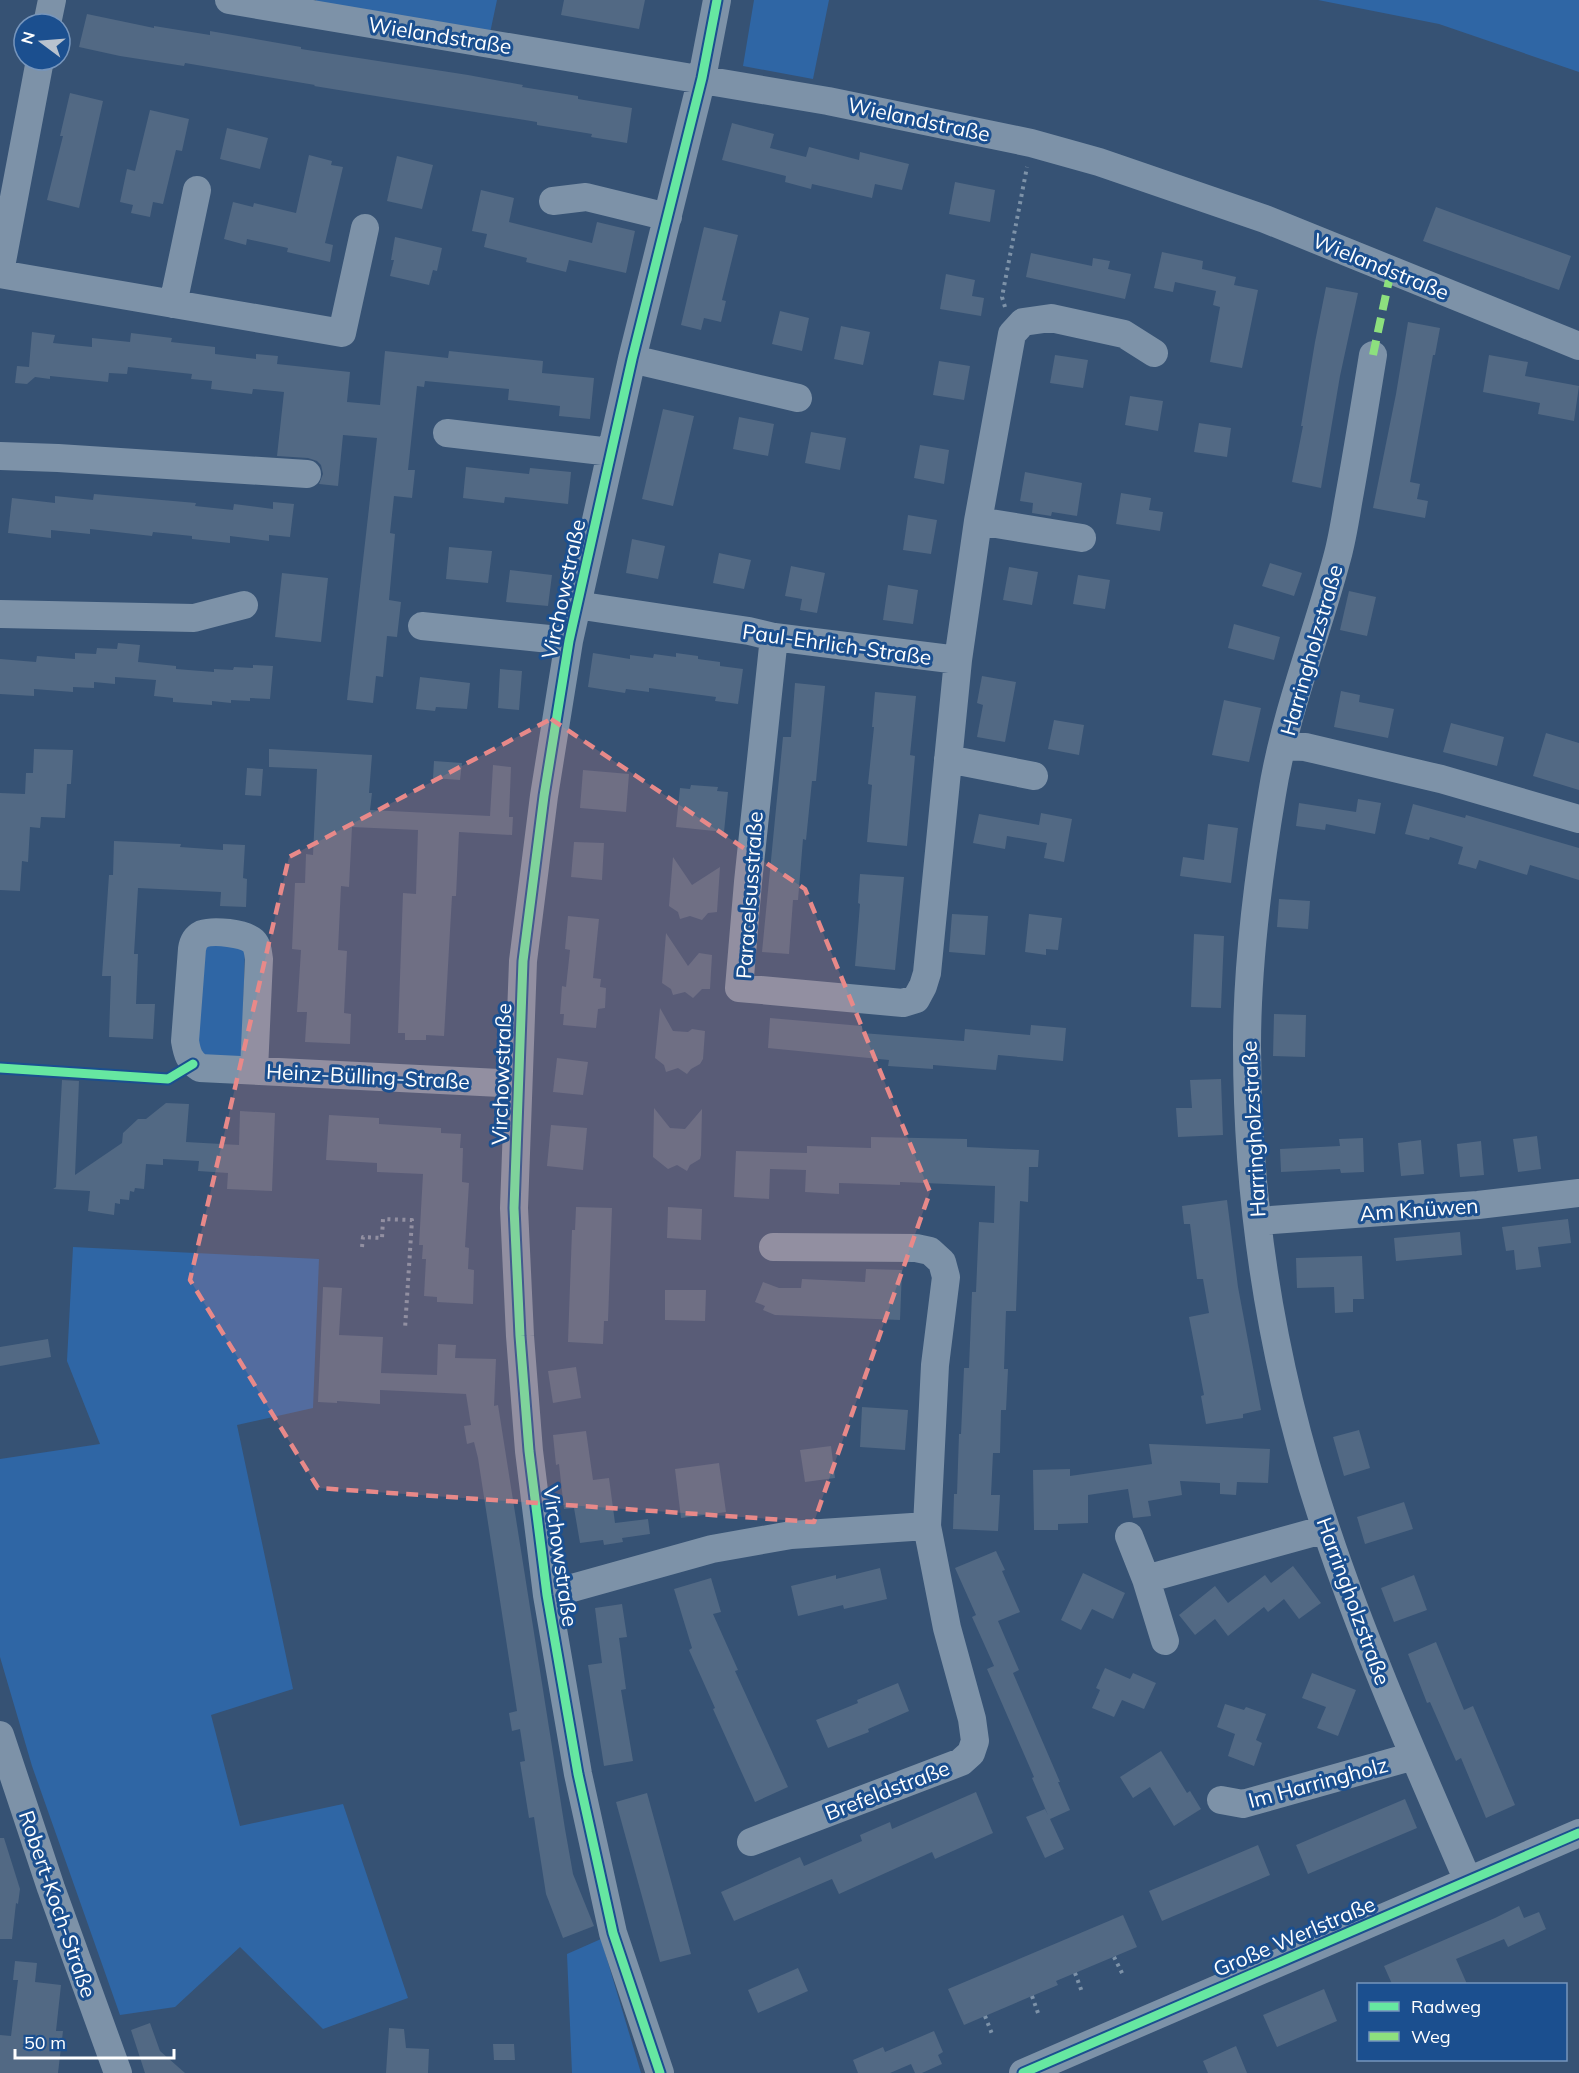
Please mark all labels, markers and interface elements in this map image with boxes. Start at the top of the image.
street label: Wielandstraße [366,11,514,59]
north arrow [12,12,72,72]
text: N [16,29,39,46]
street label: Wielandstraße [845,91,993,147]
street label: Wielandstraße [1309,227,1453,305]
street label: Virchowstraße [535,517,591,661]
street label: Harringholzstraße [1274,562,1348,738]
street label: Paul-Ehrlich-Straße [741,618,933,670]
street label: Paracelsusstraße [730,810,768,980]
street label: Virchowstraße [486,1002,516,1146]
street label: Harringholzstraße [1235,1040,1271,1218]
street label: Heinz-Bülling-Straße [265,1058,471,1094]
street label: Am Knüwen [1359,1192,1479,1226]
street label: Virchowstraße [538,1484,584,1628]
street label: Harringholzstraße [1312,1514,1396,1688]
street label: Im Harringholz [1245,1751,1391,1813]
street label: Brefeldstraße [821,1754,953,1826]
street label: Robert-Koch-Straße [14,1807,102,2001]
street label: Große Werlstraße [1209,1890,1379,1982]
legend [1357,1983,1567,2061]
text: Radweg [1411,1995,1481,2018]
scale bar [15,2022,174,2060]
text: Weg [1411,2025,1451,2048]
text: 50 m [24,2031,66,2054]

